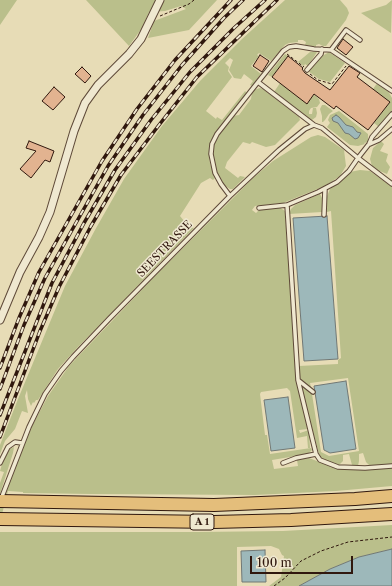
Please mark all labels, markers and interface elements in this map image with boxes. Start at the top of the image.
street label: SEESTRASSE [135,218,195,280]
road number: A 1 [190,514,214,530]
scale bar [252,548,355,574]
text: 100 m [257,555,292,570]

